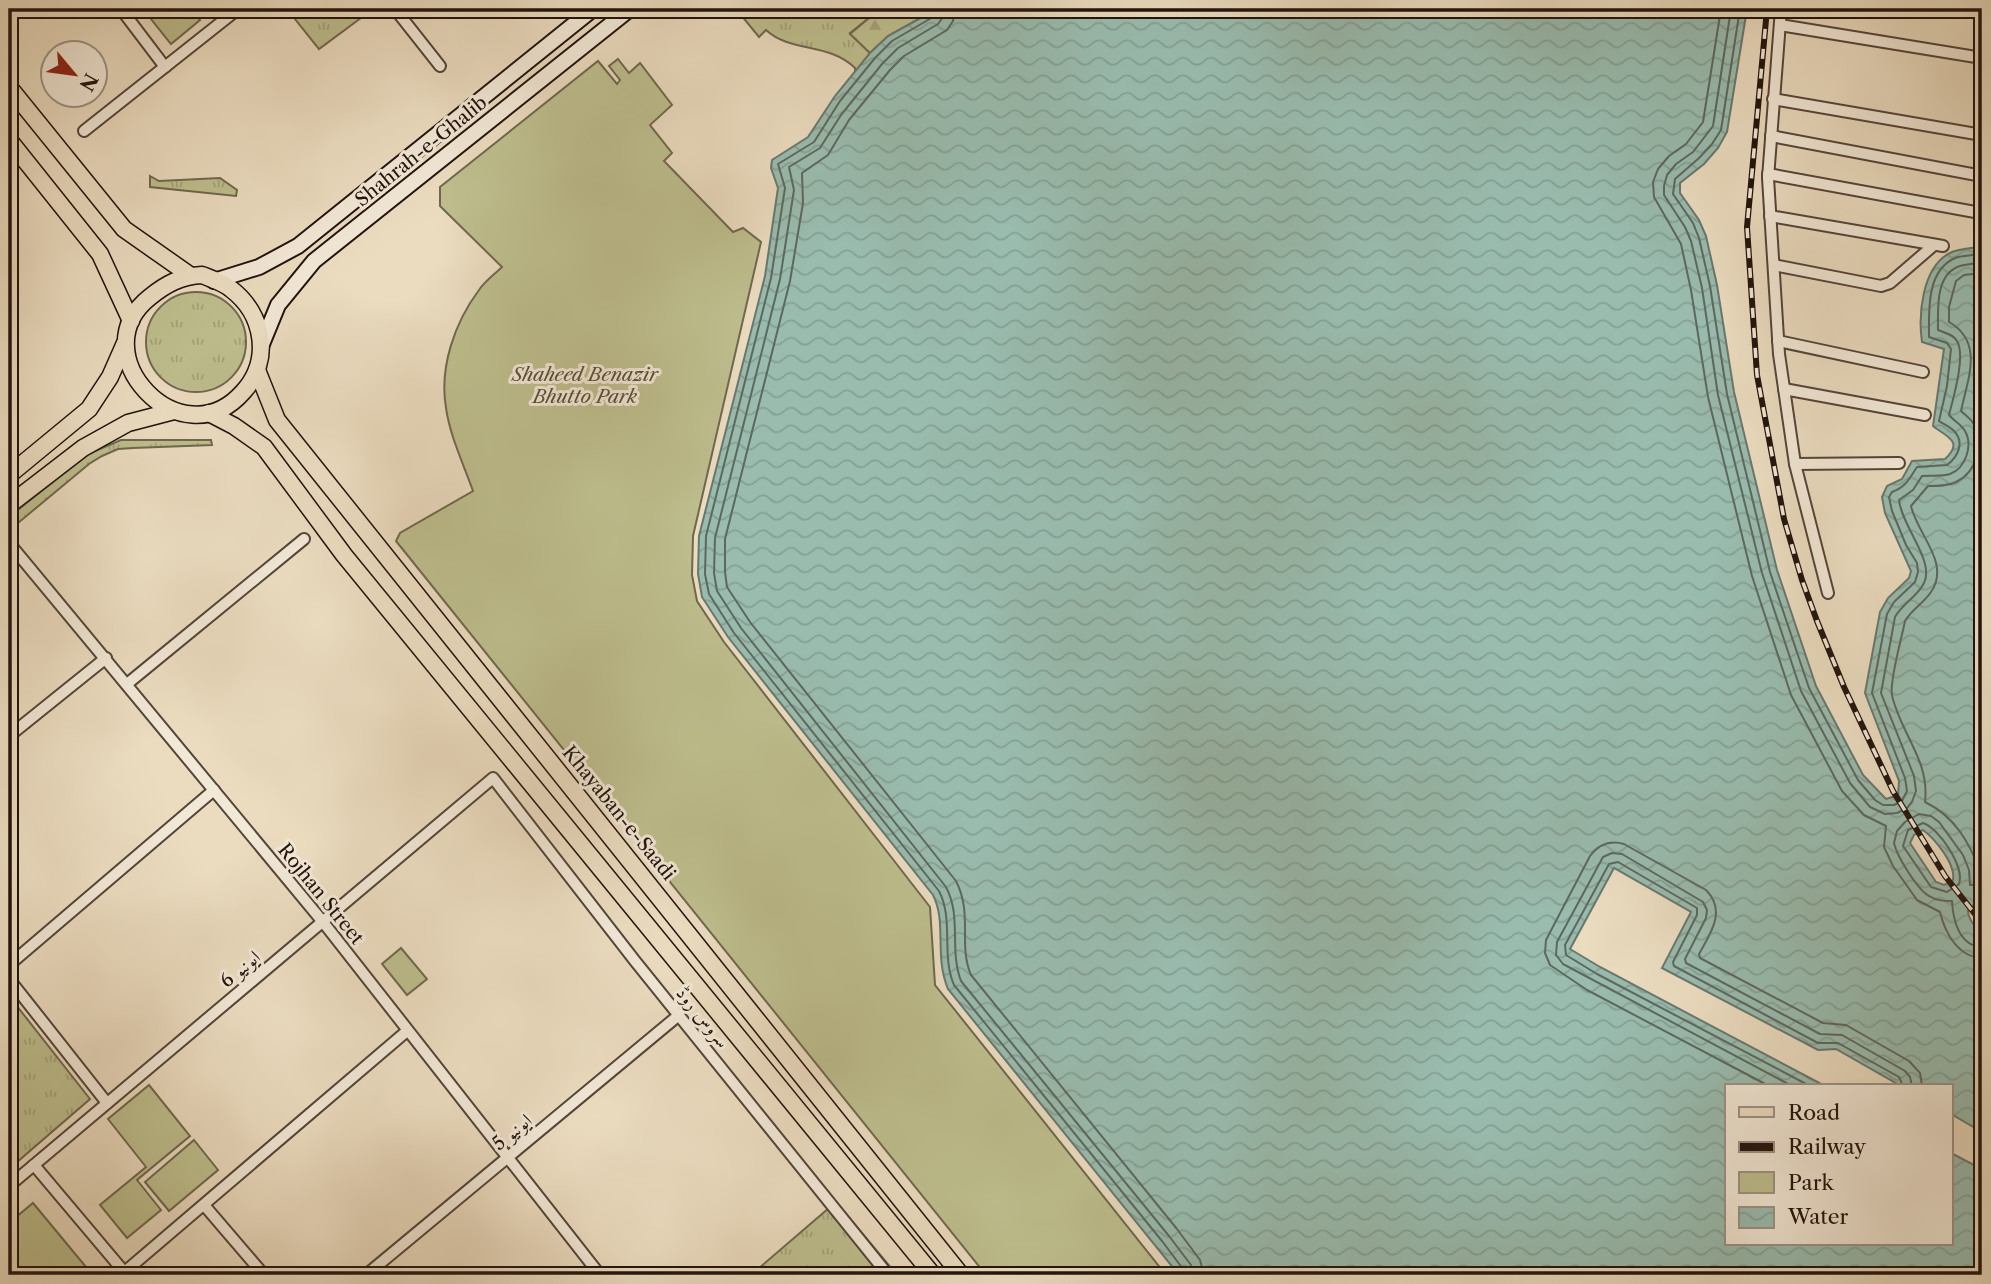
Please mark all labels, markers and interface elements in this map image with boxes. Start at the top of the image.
north arrow [38,38,108,108]
text: N [74,69,102,95]
street label: Shahrah-e-Ghalib [350,91,492,211]
park label: Shaheed Benazir Bhutto Park [511,363,659,408]
street label: Khayaban-e-Saadi [558,741,680,885]
street label: Rojhan Street [273,839,369,949]
street label: ایونیو 6 [215,946,265,993]
street label: سروس روڈ [671,982,735,1053]
legend [1725,1084,1952,1246]
text: Road [1788,1100,1840,1125]
street label: ایونیو 5 [488,1109,537,1156]
text: Railway [1788,1134,1866,1159]
text: Park [1788,1170,1834,1195]
text: Water [1787,1204,1848,1229]

